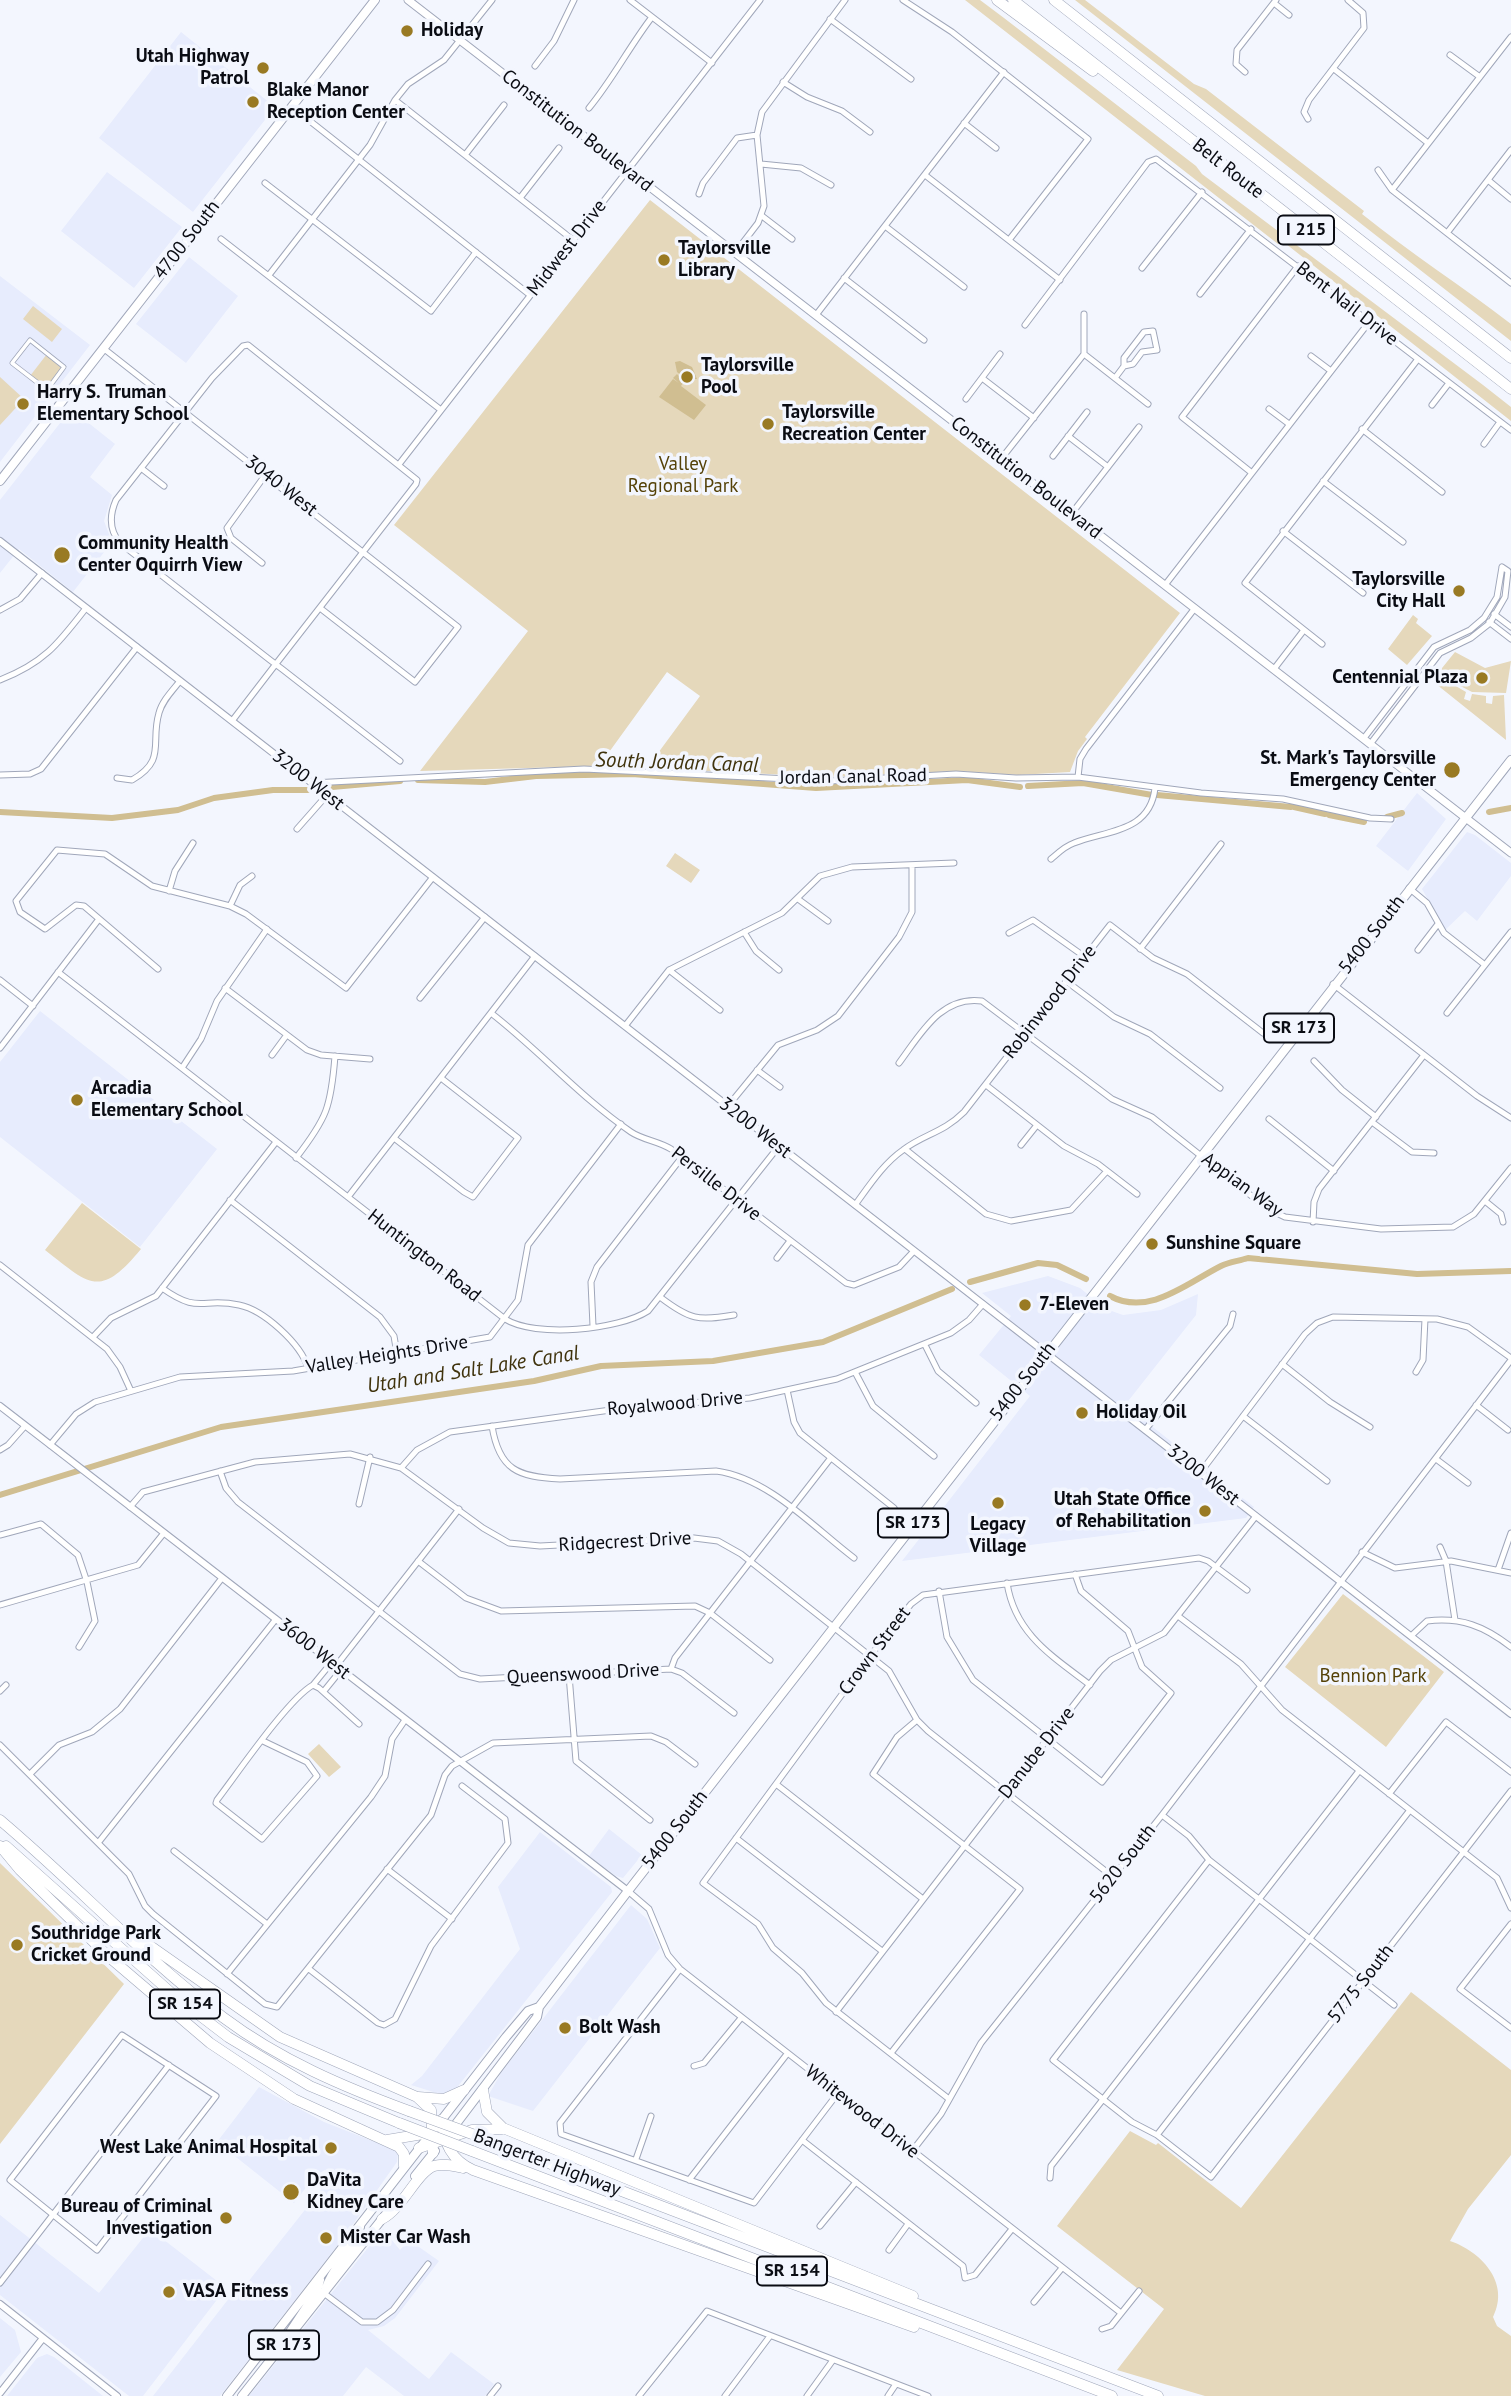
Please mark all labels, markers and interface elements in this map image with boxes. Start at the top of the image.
place label: Holiday [421,20,483,42]
marker: Holiday [399,23,415,39]
place label: Utah Highway Patrol [136,46,249,90]
marker: Utah Highway Patrol [255,60,271,76]
street label: Constitution Boulevard [497,65,657,197]
place label: Blake Manor Reception Center [267,80,405,124]
marker: Blake Manor Reception Center [245,94,261,110]
street label: Belt Route [1188,134,1268,204]
street label: Midwest Drive [522,195,612,301]
street label: 4700 South [149,196,225,284]
road number: I 215 [1278,215,1334,244]
place label: Taylorsville Library [678,238,771,282]
marker: Taylorsville Library [656,252,672,268]
street label: Bent Nail Drive [1291,257,1403,351]
place label: Taylorsville Pool [701,355,794,399]
marker: Taylorsville Pool [679,369,695,385]
place label: Harry S. Truman Elementary School [37,382,189,426]
marker: Harry S. Truman Elementary School [15,396,31,412]
place label: Taylorsville Recreation Center [782,402,926,446]
street label: Constitution Boulevard [946,412,1106,544]
marker: Taylorsville Recreation Center [760,416,776,432]
street label: 3040 West [240,451,322,521]
park label: Valley Regional Park [628,454,738,498]
place label: Community Health Center Oquirrh View [78,533,242,577]
marker: Community Health Center Oquirrh View [52,545,72,565]
place label: Taylorsville City Hall [1352,569,1445,613]
marker: Taylorsville City Hall [1451,583,1467,599]
place label: Centennial Plaza [1332,667,1468,689]
marker: Centennial Plaza [1474,670,1490,686]
street label: 3200 West [267,745,349,815]
water label: South Jordan Canal [595,748,759,778]
place label: St. Mark's Taylorsville Emergency Center [1260,748,1436,792]
marker: St. Mark's Taylorsville Emergency Center [1442,760,1462,780]
street label: Jordan Canal Road [779,764,927,790]
street label: 5400 South [1334,891,1410,979]
street label: Robinwood Drive [998,940,1102,1064]
road number: SR 173 [1264,1014,1334,1042]
place label: Arcadia Elementary School [91,1078,243,1122]
marker: Arcadia Elementary School [69,1092,85,1108]
street label: 3200 West [714,1093,796,1163]
street label: Persille Drive [667,1142,765,1226]
street label: Appian Way [1197,1148,1287,1222]
street label: Huntington Road [363,1205,485,1307]
place label: Sunshine Square [1166,1233,1301,1255]
marker: Sunshine Square [1144,1236,1160,1252]
place label: 7-Eleven [1039,1294,1109,1316]
marker: 7-Eleven [1017,1297,1033,1313]
street label: Valley Heights Drive [304,1331,470,1379]
street label: 5400 South [985,1338,1061,1426]
water label: Utah and Salt Lake Canal [365,1341,581,1399]
street label: Royalwood Drive [606,1387,744,1421]
place label: Holiday Oil [1096,1402,1186,1424]
marker: Holiday Oil [1074,1405,1090,1421]
street label: 3200 West [1162,1440,1244,1510]
place label: Utah State Office of Rehabilitation [1054,1489,1191,1533]
marker: Legacy Village [990,1495,1006,1511]
marker: Utah State Office of Rehabilitation [1197,1503,1213,1519]
road number: SR 173 [878,1508,948,1538]
place label: Legacy Village [970,1514,1026,1558]
street label: Ridgecrest Drive [558,1527,692,1557]
street label: Crown Street [834,1602,916,1700]
street label: 3600 West [273,1614,355,1684]
street label: Queenswood Drive [506,1659,660,1689]
park label: Bennion Park [1319,1666,1427,1688]
street label: Danube Drive [994,1703,1080,1803]
street label: 5400 South [637,1786,713,1874]
street label: 5620 South [1085,1820,1161,1908]
place label: Southridge Park Cricket Ground [31,1923,161,1967]
marker: Southridge Park Cricket Ground [9,1937,25,1953]
street label: 5775 South [1323,1940,1399,2028]
road number: SR 154 [150,1990,220,2018]
place label: Bolt Wash [579,2017,661,2039]
marker: Bolt Wash [557,2020,573,2036]
street label: Whitewood Drive [800,2060,924,2164]
street label: Bangerter Highway [470,2124,624,2202]
place label: West Lake Animal Hospital [100,2137,317,2159]
marker: West Lake Animal Hospital [323,2140,339,2156]
place label: DaVita Kidney Care [307,2170,404,2214]
marker: DaVita Kidney Care [281,2182,301,2202]
place label: Bureau of Criminal Investigation [61,2196,212,2240]
marker: Bureau of Criminal Investigation [218,2210,234,2226]
place label: Mister Car Wash [340,2227,471,2249]
marker: Mister Car Wash [318,2230,334,2246]
road number: SR 154 [757,2256,827,2286]
place label: VASA Fitness [183,2281,288,2303]
marker: VASA Fitness [161,2284,177,2300]
road number: SR 173 [249,2330,319,2360]

